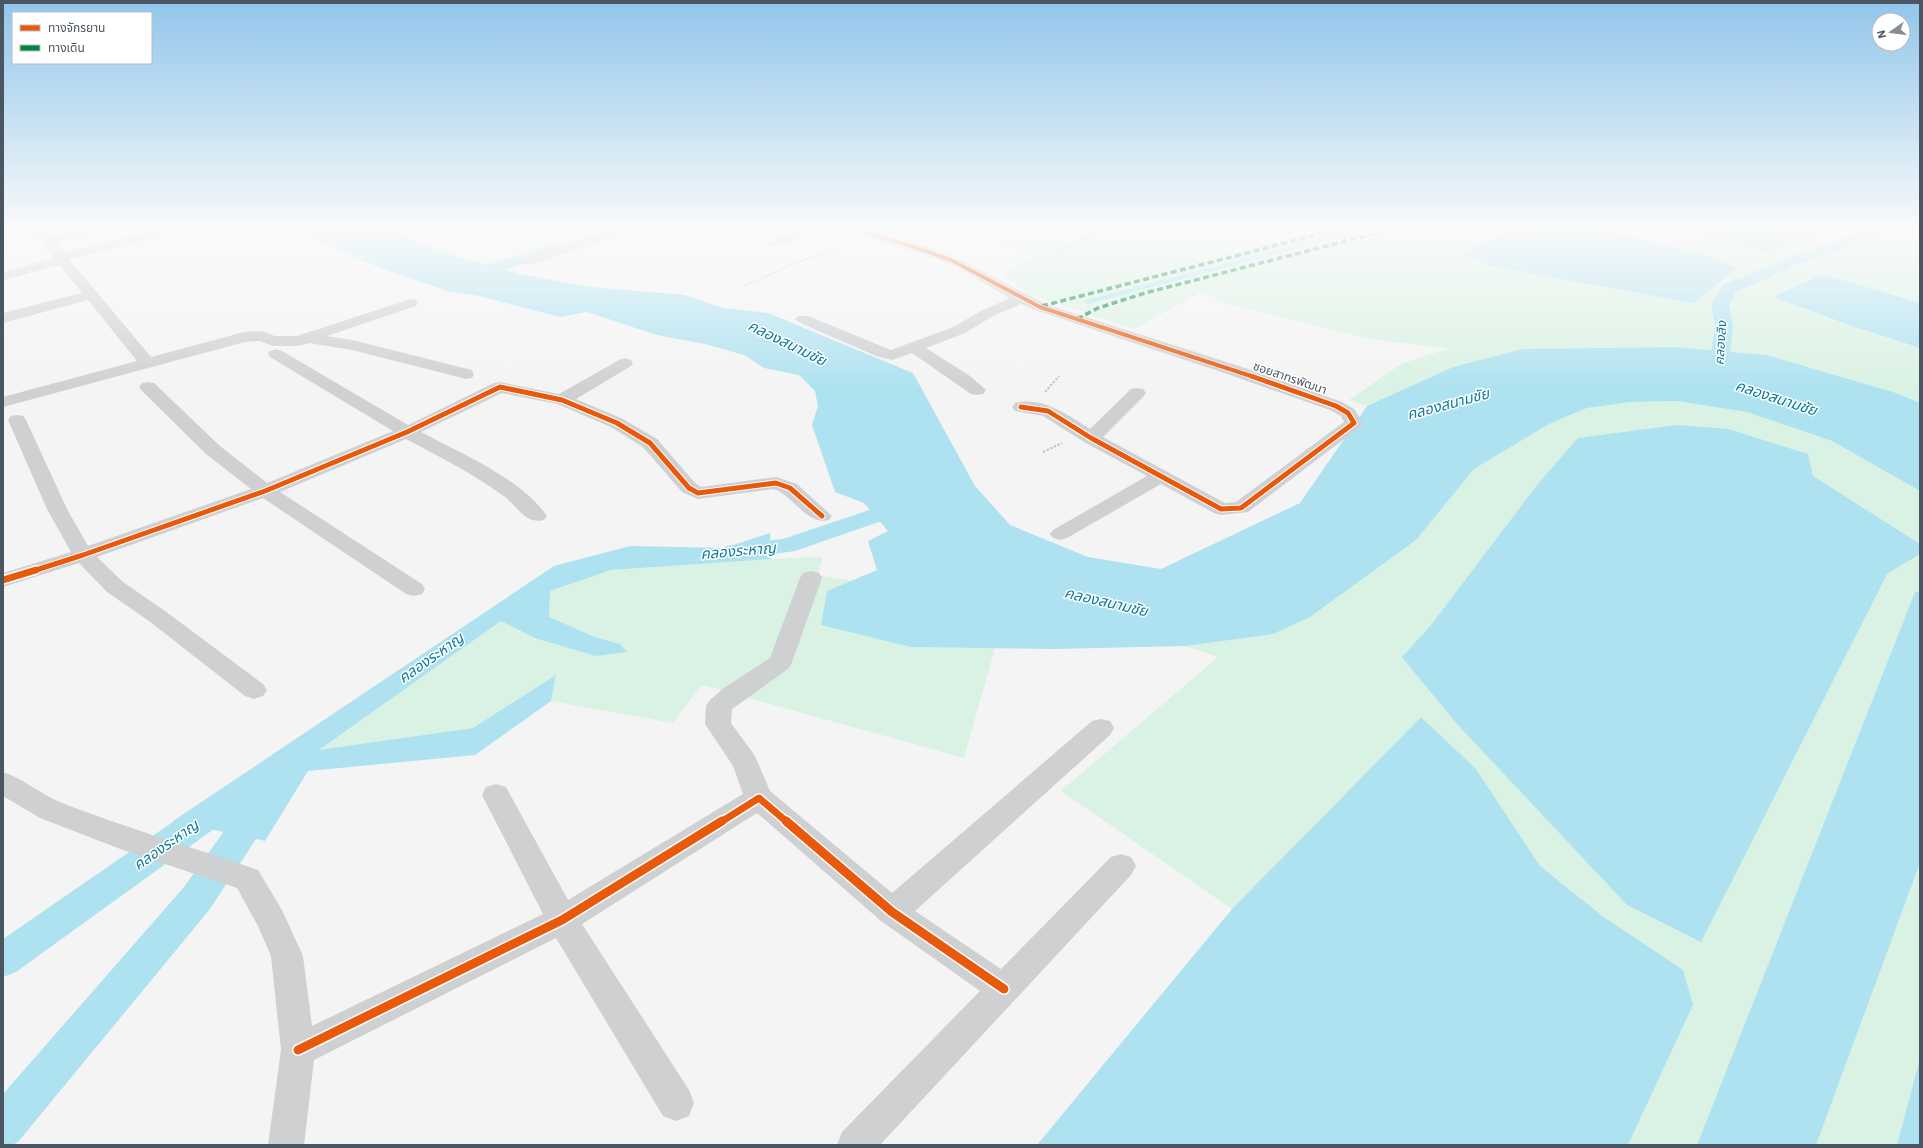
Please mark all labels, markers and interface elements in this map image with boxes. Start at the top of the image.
legend [12,12,152,64]
north arrow [1871,12,1911,52]
text: ทางจักรยาน [48,20,105,35]
text: N [1874,29,1889,40]
text: ทางเดิน [48,40,85,55]
water label: คลองสนามชัย [745,315,830,370]
water label: คลองลิง [1710,319,1731,366]
street label: ซอยสาทรพัฒนา [1251,358,1329,397]
water label: คลองสนามชัย [1733,375,1820,420]
water label: คลองสนามชัย [1405,383,1492,424]
water label: คลองระหาญ [700,538,778,563]
water label: คลองสนามชัย [1063,583,1151,621]
water label: คลองระหาญ [394,627,468,687]
water label: คลองระหาญ [129,814,203,874]

